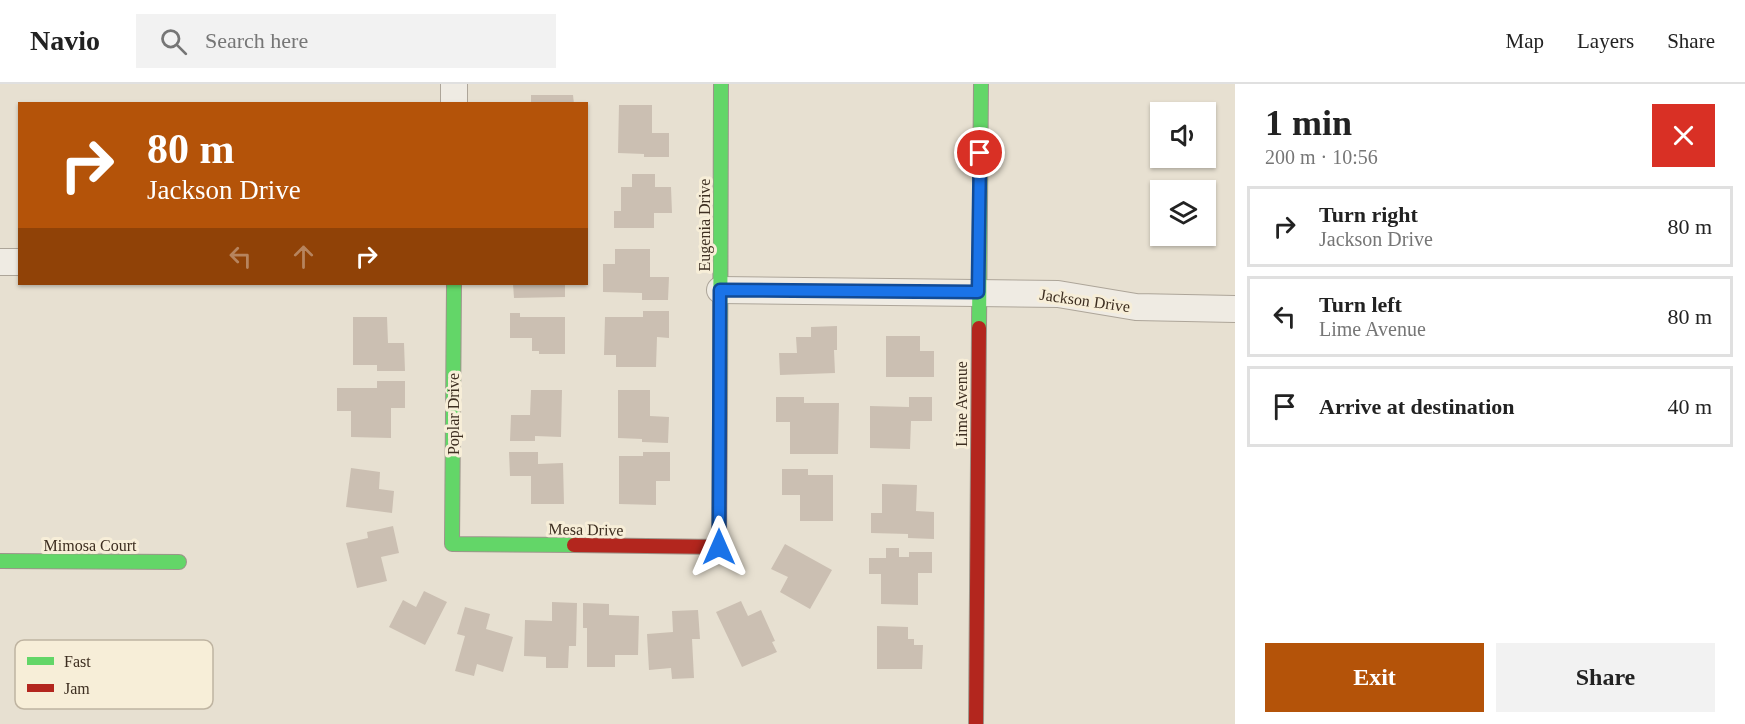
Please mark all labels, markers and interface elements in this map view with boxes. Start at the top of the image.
search box [136,14,556,68]
text: Navio [30,25,100,56]
icon: search [157,25,190,58]
text: Search here [205,28,308,53]
text: Map [1506,29,1544,53]
text: Layers [1577,29,1634,53]
text: Share [1667,29,1715,53]
map controls [1150,102,1216,246]
button: sound [1150,102,1216,168]
text: 1 min [1265,103,1352,143]
button: close [1652,104,1715,167]
icon: right [48,126,126,204]
text: 80 m [147,126,235,172]
pin [954,127,1005,178]
icon: arrive [963,136,996,169]
text: 200 m · 10:56 [1265,146,1378,168]
text: Jackson Drive [147,175,301,205]
street label: Eugenia Drive [696,179,714,271]
button: layers [1150,180,1216,246]
text: Turn right [1319,202,1418,227]
icon: right [1268,210,1301,243]
text: 80 m [1667,214,1712,239]
text: Jackson Drive [1319,228,1433,250]
icon: left [224,240,257,273]
icon: ahead [287,240,320,273]
icon: right [350,240,383,273]
street label: Jackson Drive [1039,286,1131,315]
text: Turn left [1319,292,1402,317]
icon: left [1268,300,1301,333]
text: 80 m [1667,304,1712,329]
text: Lime Avenue [1319,318,1426,340]
street label: Lime Avenue [953,361,970,447]
street label: Poplar Drive [445,373,463,455]
icon: arrive [1268,390,1301,423]
text: Arrive at destination [1319,394,1515,419]
text: 40 m [1667,394,1712,419]
position arrow [687,515,751,579]
street label: Mesa Drive [548,520,624,539]
street label: Mimosa Court [44,537,137,554]
legend [15,640,213,709]
button: Exit [1265,643,1484,712]
button: Share [1496,643,1715,712]
text: Fast [64,653,91,670]
text: Jam [64,680,90,697]

